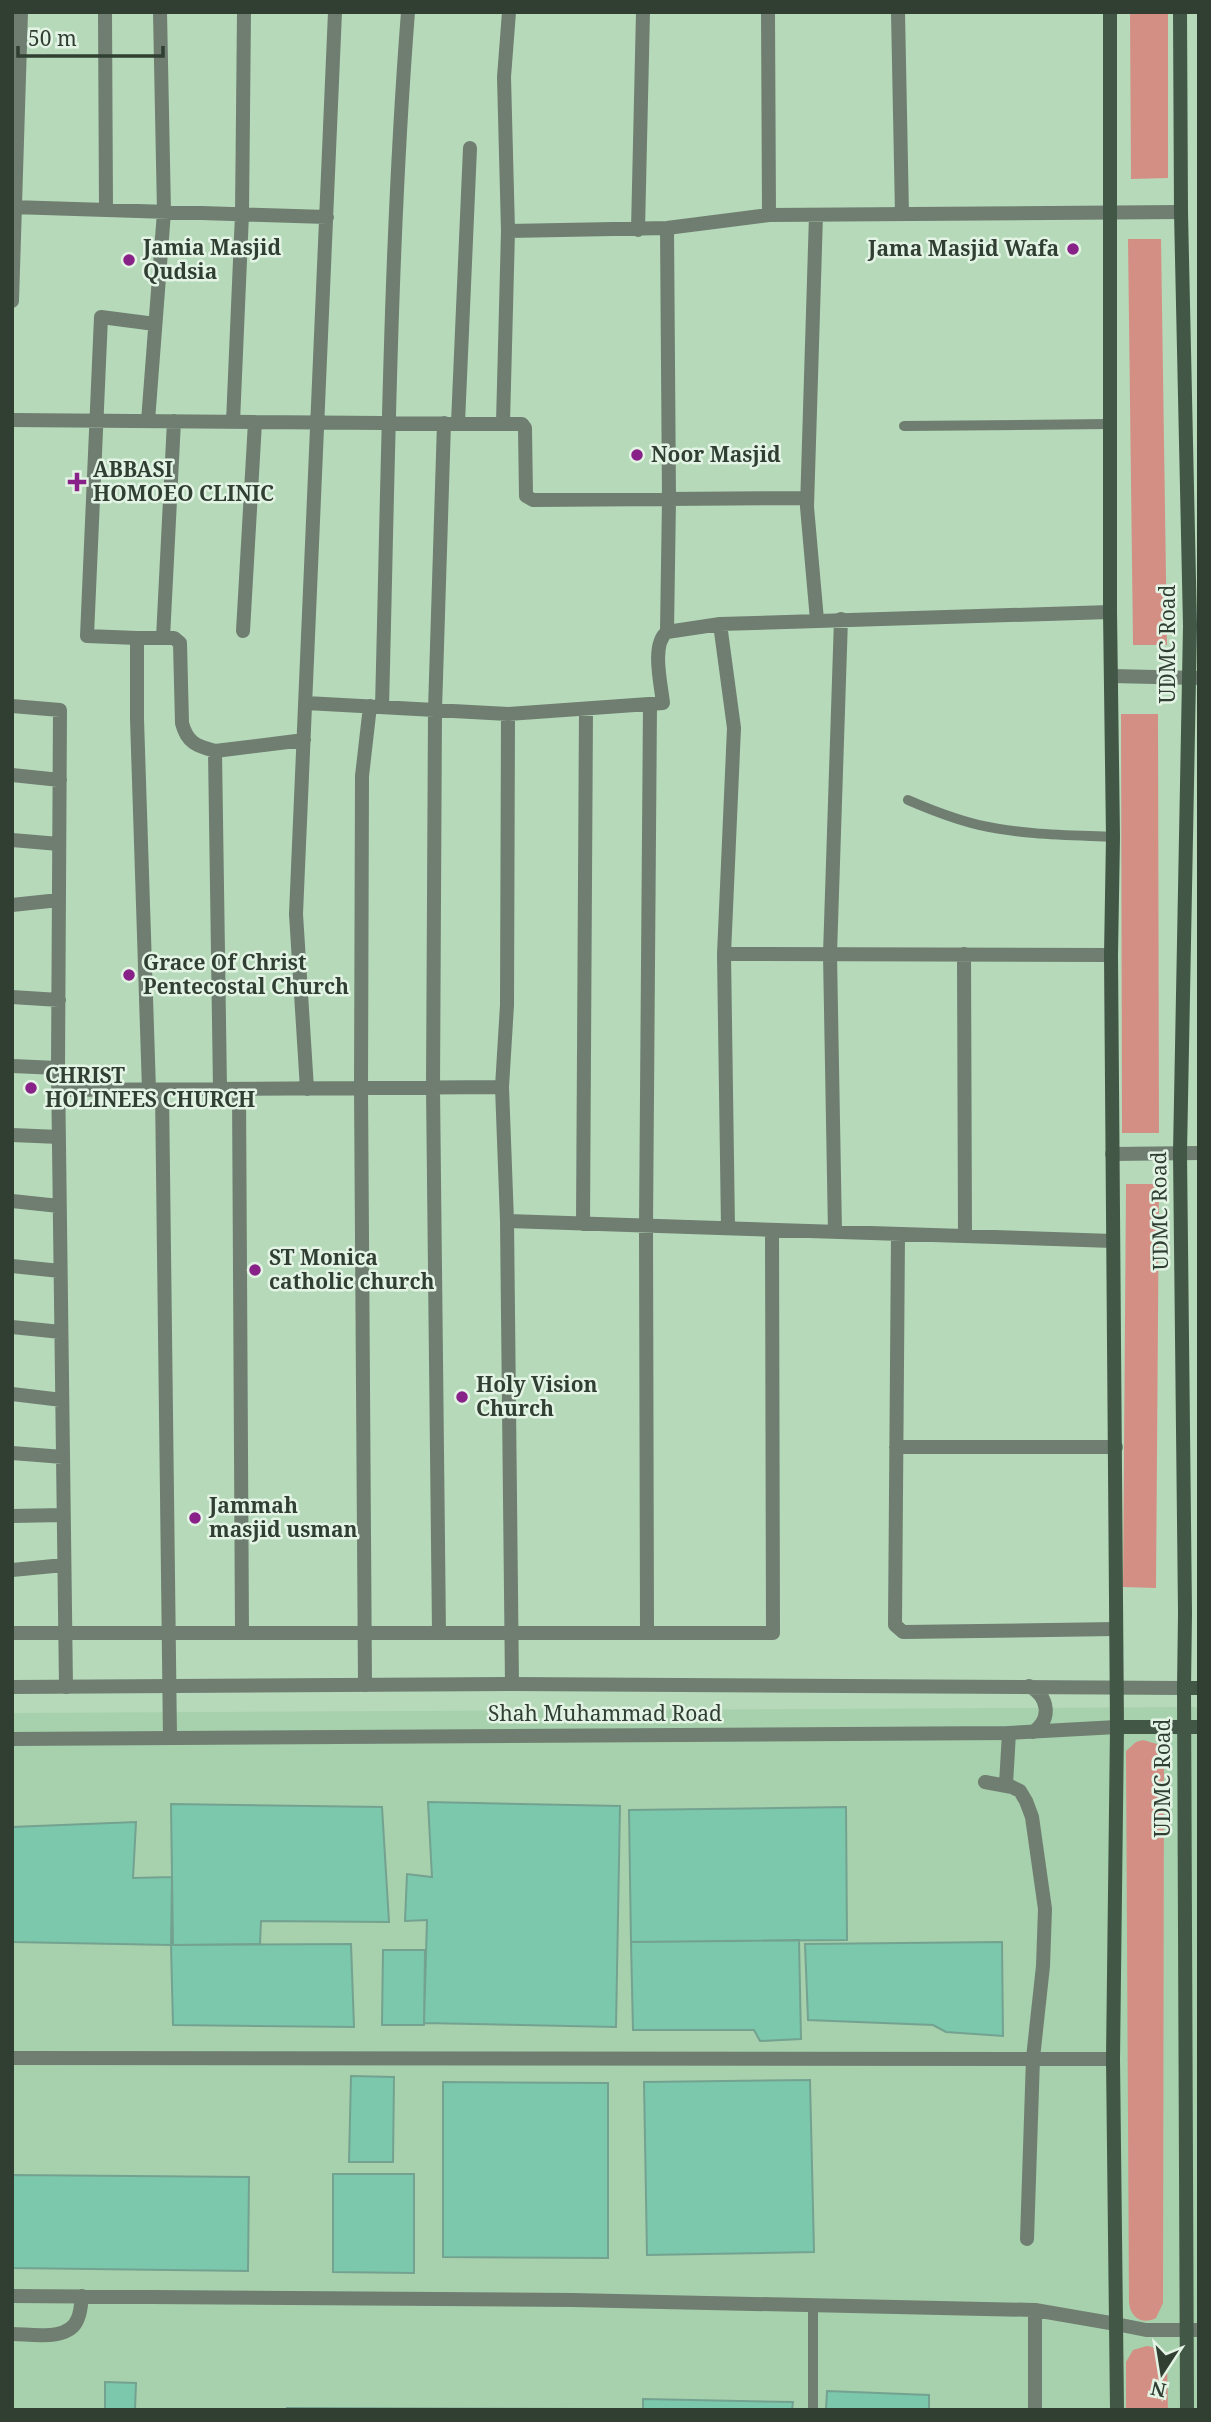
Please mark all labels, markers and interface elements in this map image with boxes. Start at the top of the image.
scale bar [18,14,163,58]
text: 50 m [28,24,77,52]
place label: Jamia Masjid Qudsia [142,233,281,285]
place label: Jama Masjid Wafa [867,234,1059,262]
marker: Jama Masjid Wafa [1065,241,1081,257]
marker: Jamia Masjid Qudsia [121,252,137,268]
place label: Noor Masjid [651,440,781,468]
marker: Noor Masjid [629,447,645,463]
place label: ABBASI HOMOEO CLINIC [93,455,274,507]
marker: ABBASI HOMOEO CLINIC [67,472,87,492]
street label: UDMC Road [1153,584,1181,704]
place label: Grace Of Christ Pentecostal Church [143,948,349,1000]
marker: Grace Of Christ Pentecostal Church [121,967,137,983]
place label: CHRIST HOLINEES CHURCH [45,1061,255,1113]
marker: CHRIST HOLINEES CHURCH [23,1080,39,1096]
street label: UDMC Road [1144,1151,1174,1271]
place label: ST Monica catholic church [269,1243,435,1295]
marker: ST Monica catholic church [247,1262,263,1278]
place label: Holy Vision Church [476,1370,598,1422]
marker: Holy Vision Church [454,1389,470,1405]
place label: Jammah masjid usman [208,1491,358,1543]
marker: Jammah masjid usman [187,1510,203,1526]
street label: Shah Muhammad Road [488,1699,722,1727]
street label: UDMC Road [1148,1718,1176,1838]
north arrow [1127,2338,1197,2408]
text: N [1148,2375,1168,2404]

